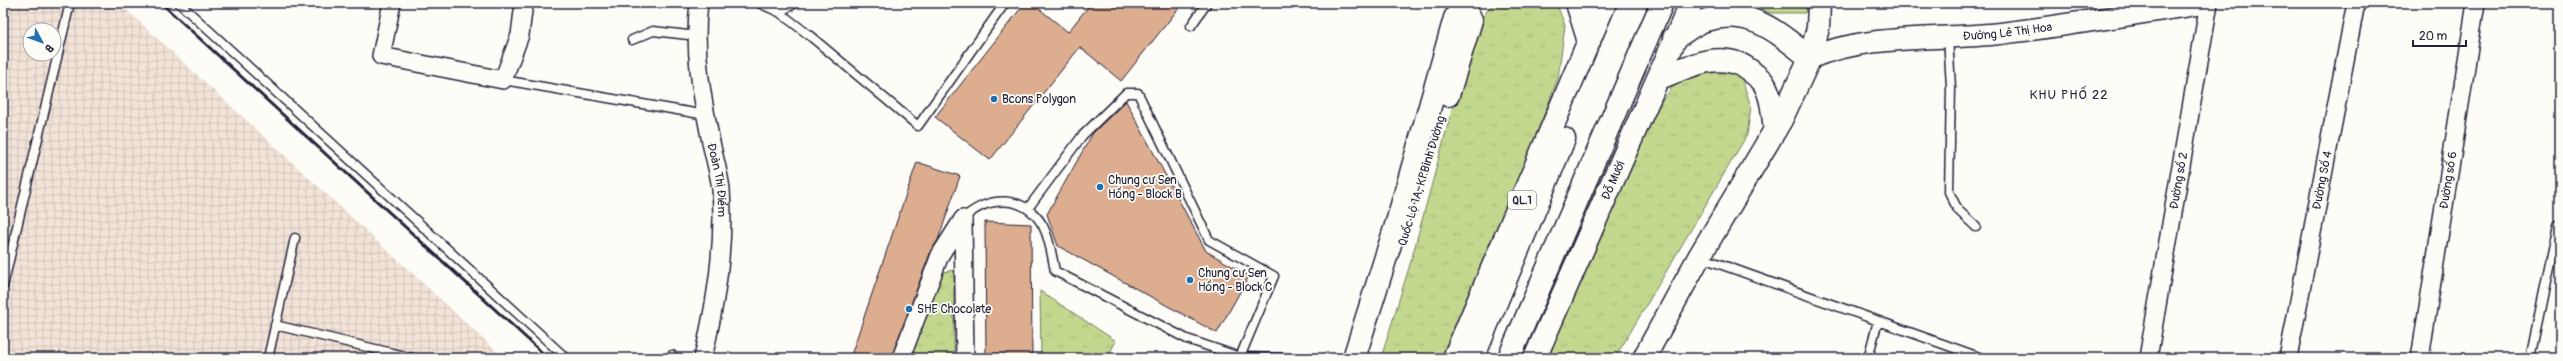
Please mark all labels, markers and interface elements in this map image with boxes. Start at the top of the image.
street label: Đường Lê Thị Hoa [1962,19,2053,44]
north arrow [22,22,62,62]
scale bar [2413,22,2466,48]
text: 20 m [2419,29,2448,44]
text: B [42,42,56,55]
district label: KHU PHỐ 22 [2029,85,2109,103]
place label: Bcons Polygon [1002,92,1076,107]
marker: Bcons Polygon [989,94,999,104]
street label: Quốc Lộ 1A, KP.Bình Đường [1394,114,1449,248]
street label: Đoàn Thị Điểm [704,142,729,217]
street label: Đường Số 4 [2309,149,2335,211]
street label: Đường số 6 [2436,150,2460,210]
street label: Đường số 2 [2166,151,2191,210]
street label: Đỗ Mười [1598,159,1628,202]
place label: Chung cư Sen Hồng - Block B [1108,173,1182,202]
marker: Chung cư Sen Hồng - Block B [1095,182,1105,192]
road number: QL.1 [1508,191,1536,209]
place label: Chung cư Sen Hồng - Block C [1198,266,1273,295]
marker: Chung cư Sen Hồng - Block C [1185,275,1195,285]
place label: SHE Chocolate [917,302,991,317]
marker: SHE Chocolate [904,304,914,314]

